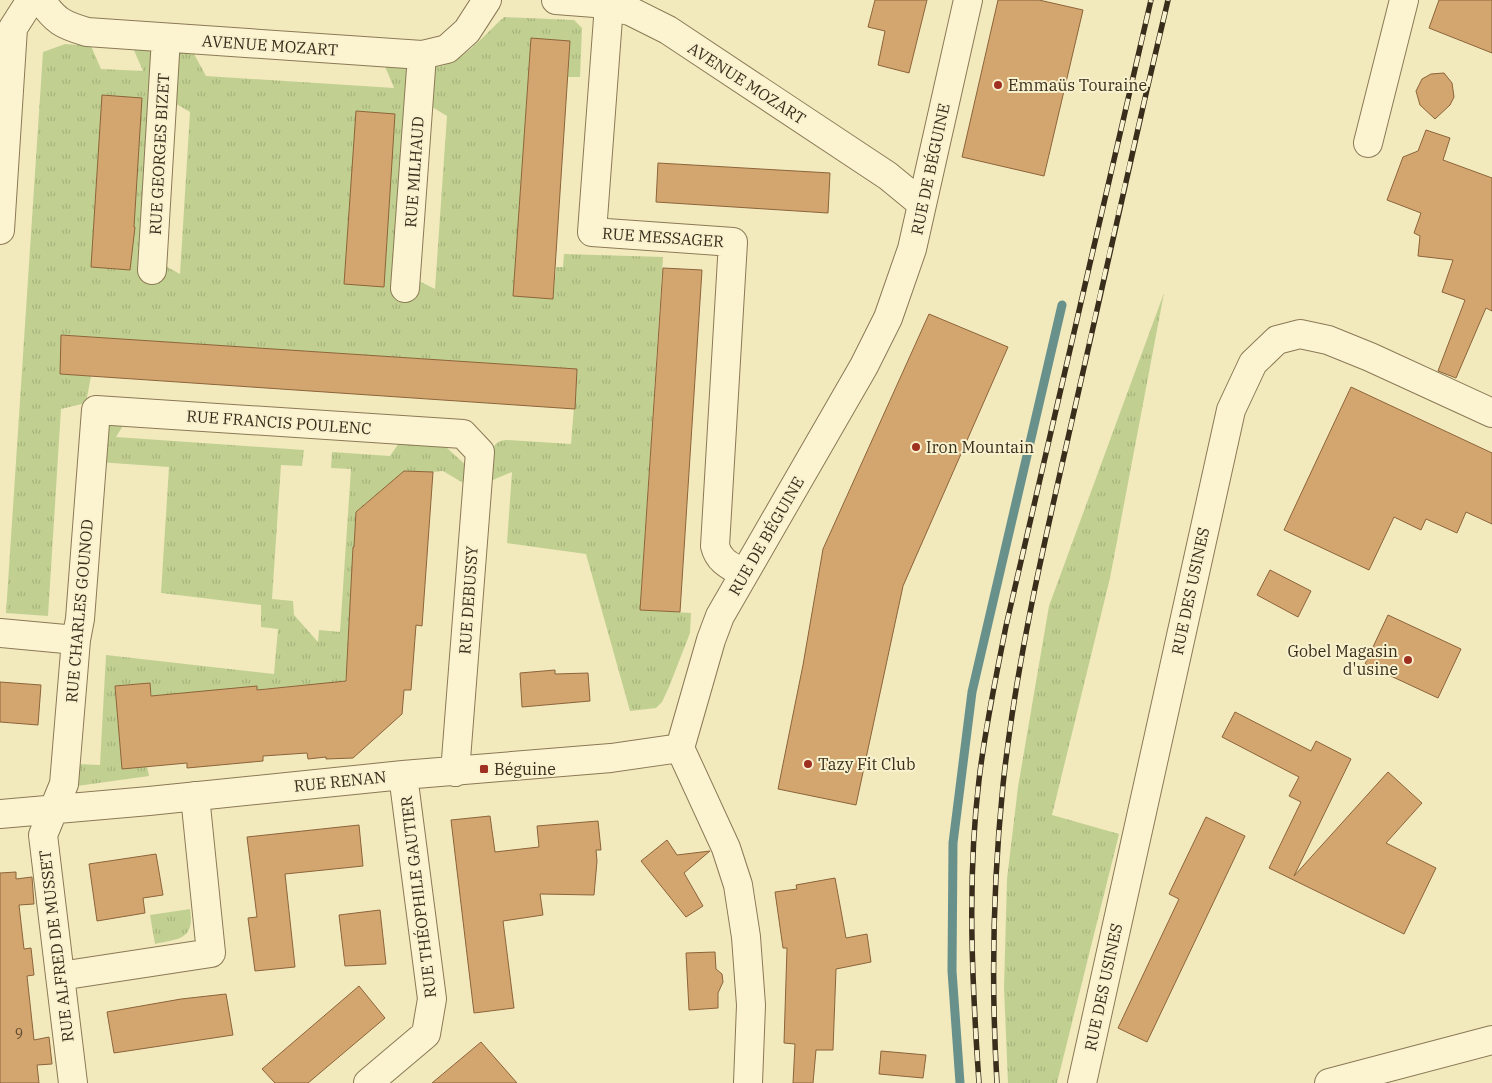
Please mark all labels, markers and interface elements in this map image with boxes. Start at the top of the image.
street label: AVENUE MOZART [201,30,339,60]
street label: AVENUE MOZART [684,37,810,129]
street label: RUE GEORGES BIZET [145,72,173,236]
place label: Emmaüs Touraine [1008,75,1147,95]
marker: Emmaüs Touraine [992,79,1004,91]
street label: RUE DE BÉGUINE [905,101,954,237]
street label: RUE MILHAUD [400,116,428,228]
street label: RUE MESSAGER [601,223,725,251]
street label: RUE FRANCIS POULENC [186,406,372,438]
place label: Iron Mountain [926,437,1034,457]
marker: Iron Mountain [910,441,922,453]
street label: RUE DE BÉGUINE [723,472,808,599]
street label: RUE CHARLES GOUNOD [61,518,97,704]
street label: RUE DES USINES [1167,525,1213,657]
street label: RUE DEBUSSY [454,545,482,655]
place label: Gobel Magasin d'usine [1288,641,1398,679]
marker: Gobel Magasin d'usine [1402,654,1414,666]
place label: Tazy Fit Club [818,754,916,774]
marker: Tazy Fit Club [802,758,814,770]
place label: Béguine [494,759,556,779]
marker: Béguine [478,763,490,775]
street label: RUE RENAN [293,766,387,796]
street label: RUE THÉOPHILE GAUTIER [395,795,440,999]
street label: RUE ALFRED DE MUSSET [34,849,78,1043]
street label: RUE DES USINES [1080,921,1126,1053]
house number: 9 [15,1025,23,1043]

